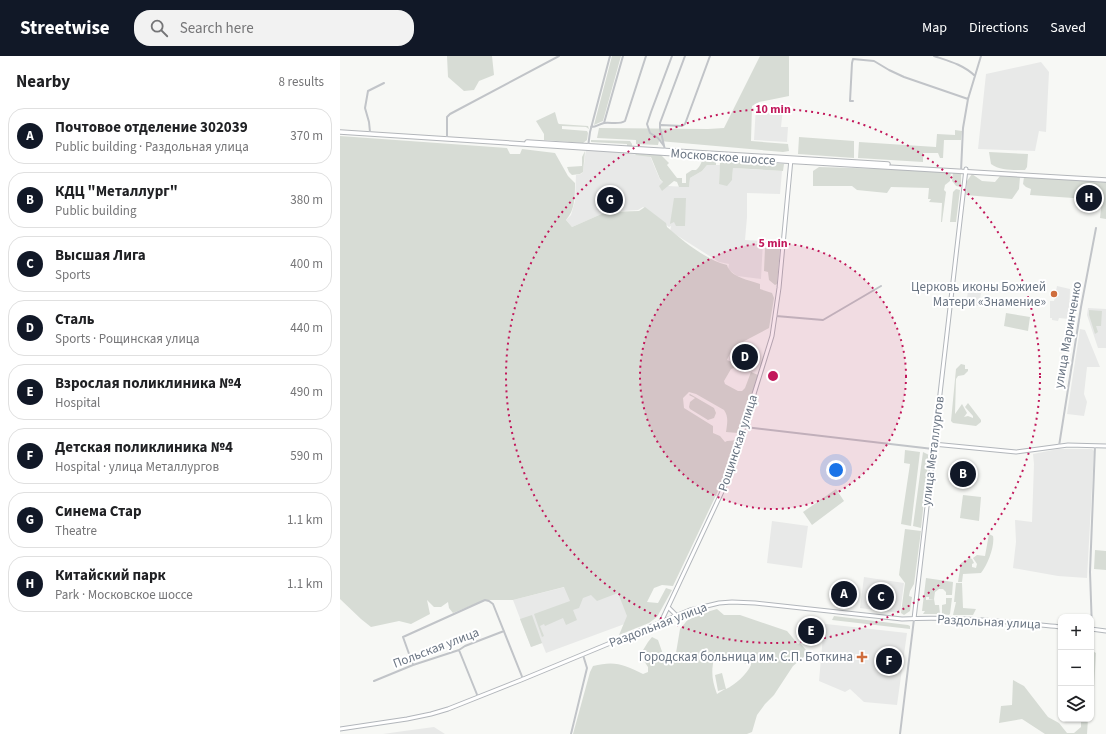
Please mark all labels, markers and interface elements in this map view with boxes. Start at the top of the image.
search box [134,10,414,46]
text: Streetwise [20,15,110,42]
icon: search [148,17,170,39]
text: Search here [180,18,254,39]
text: Map [922,18,947,38]
text: Directions [969,18,1028,38]
text: Saved [1050,18,1086,38]
text: Nearby [16,70,70,94]
text: 8 results [279,73,324,91]
text: 10 min [755,101,791,118]
text: Почтовое отделение 302039 [55,117,248,138]
text: A [26,127,34,145]
text: 370 m [290,127,323,145]
text: Public building · Раздольная улица [55,138,249,156]
street label: Московское шоссе [670,144,776,170]
text: КДЦ "Металлург" [55,181,178,202]
pin: H [1076,183,1102,213]
pin: G [597,185,623,215]
text: B [26,191,34,209]
text: 380 m [290,191,323,209]
text: Public building [55,202,137,220]
text: 5 min [758,235,788,252]
text: Высшая Лига [55,245,146,266]
text: C [26,255,34,273]
text: 400 m [290,255,323,273]
text: Sports [55,266,90,284]
place label: Церковь иконы Божией Матери «Знамение» [911,278,1046,311]
street label: улица Маринченко [1050,280,1086,390]
marker: Церковь иконы Божией Матери «Знамение» [1049,289,1059,299]
text: Сталь [55,309,95,330]
text: D [26,319,34,337]
text: 440 m [290,319,323,337]
text: Sports · Рощинская улица [55,330,200,348]
pin: D [732,342,758,372]
centre of rings [766,369,780,383]
text: Взрослая поликлиника №4 [55,373,241,394]
text: E [26,383,34,401]
text: 490 m [290,383,323,401]
street label: Рощинская улица [714,392,762,494]
text: Hospital [55,394,100,412]
street label: улица Металлургов [917,395,949,507]
text: Детская поликлиника №4 [55,437,233,458]
text: F [27,447,33,465]
text: 590 m [290,447,323,465]
text: Hospital · улица Металлургов [55,458,219,476]
pin: B [950,459,976,489]
your location [826,460,846,480]
text: Синема Стар [55,501,142,522]
text: G [26,511,34,529]
text: 1.1 km [287,511,323,529]
text: Theatre [55,522,97,540]
text: Китайский парк [55,565,166,586]
text: H [26,575,34,593]
text: 1.1 km [287,575,323,593]
pin: A [831,579,857,609]
pin: C [868,582,894,612]
text: Park · Московское шоссе [55,586,193,604]
street label: Раздольная улица [606,598,710,652]
street label: Раздольная улица [937,610,1041,634]
map controls [1058,614,1094,722]
button: + [1058,614,1094,650]
pin: E [798,616,824,646]
street label: Польская улица [390,623,482,673]
pin: F [876,646,902,676]
place label: Городская больница им. С.П. Боткина [639,648,853,666]
button: − [1058,650,1094,686]
marker: Городская больница им. С.П. Боткина [856,651,868,663]
button: layers [1058,686,1094,722]

